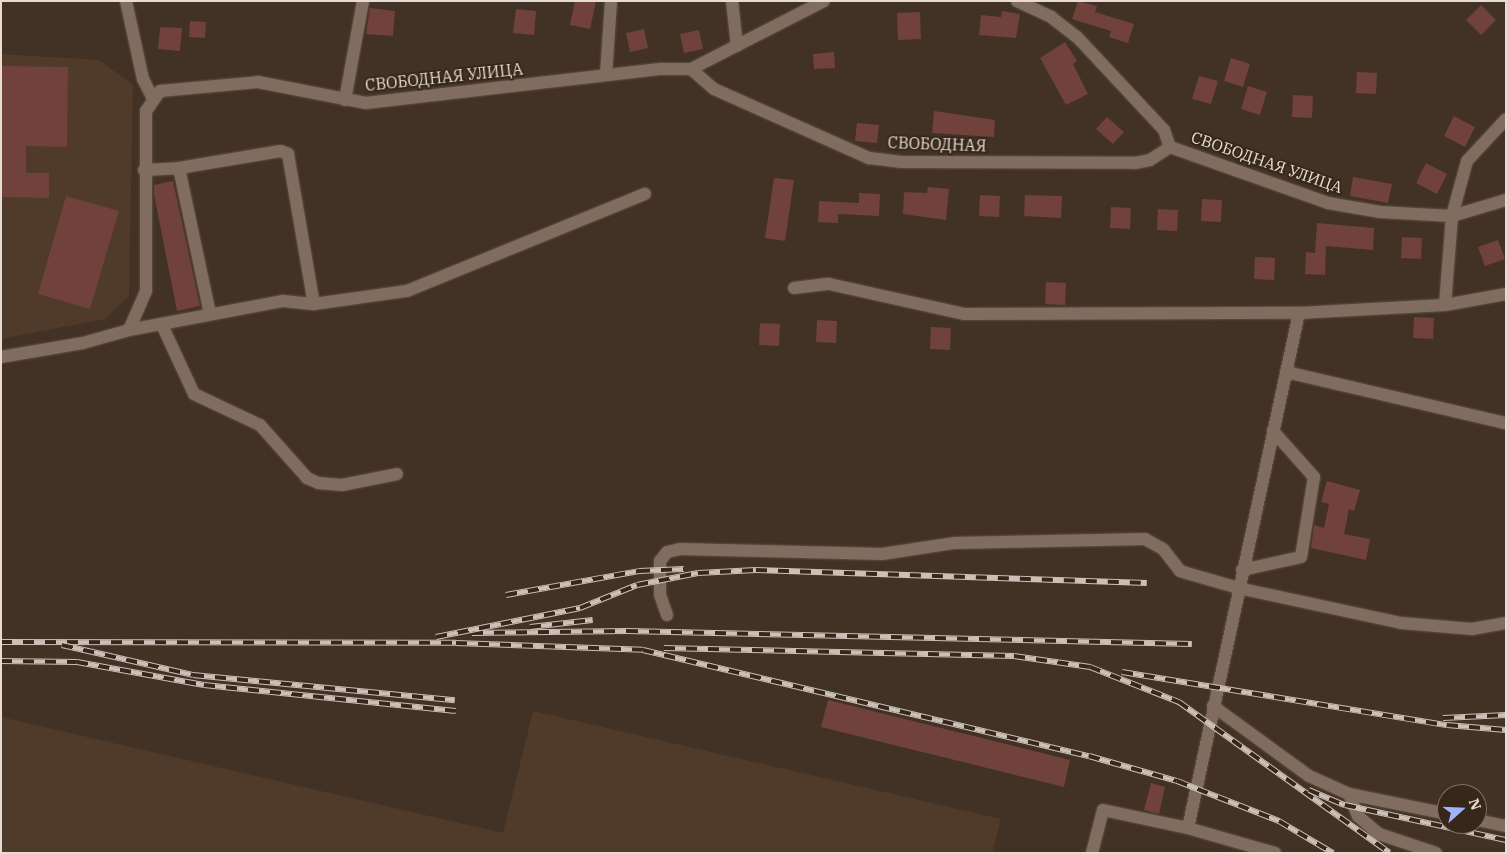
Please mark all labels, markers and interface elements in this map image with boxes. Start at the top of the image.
street label: СВОБОДНАЯ УЛИЦА [364,59,524,95]
street label: СВОБОДНАЯ УЛИЦА [1189,127,1345,197]
street label: СВОБОДНАЯ [887,133,987,155]
north arrow [1437,784,1487,834]
text: N [1465,796,1486,812]

